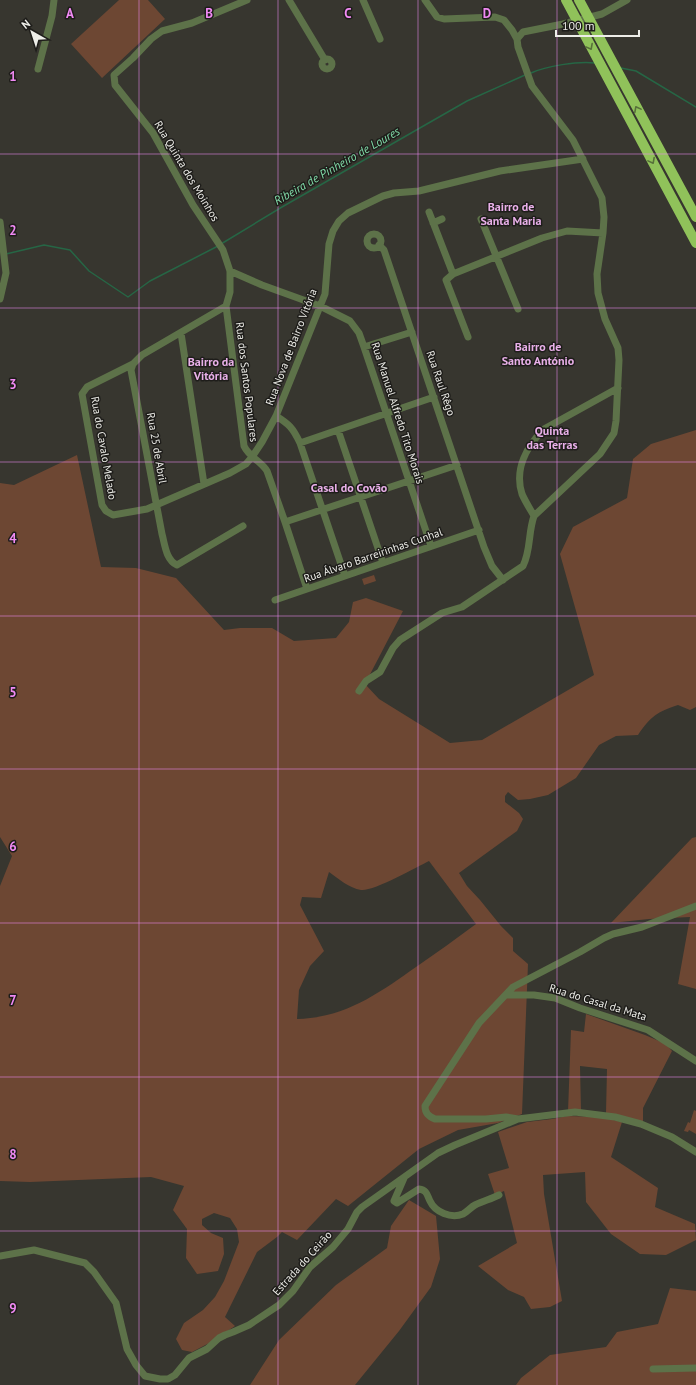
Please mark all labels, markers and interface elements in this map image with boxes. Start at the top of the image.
text: A [66,5,74,22]
text: B [205,5,213,22]
text: C [344,5,352,22]
text: D [483,5,491,22]
north arrow [12,12,52,52]
scale bar [556,12,639,38]
text: N [18,17,33,32]
text: 100 m [562,18,595,33]
one-way arrow [585,43,593,50]
text: 1 [9,68,17,85]
one-way arrow [635,106,642,113]
street label: Rua Quinta dos Moinhos [151,118,223,224]
water label: Ribeira de Pinheiro de Loures [271,123,403,208]
one-way arrow [647,157,655,165]
district label: Bairro de Santa Maria [481,199,542,228]
text: 2 [9,222,17,239]
street label: Rua Nova de Bairro Vitória [262,287,320,407]
street label: Rua dos Santos Populares [233,321,261,443]
district label: Bairro de Santo António [502,339,575,368]
street label: Rua Manuel Alfredo Tito Morais [368,340,428,486]
street label: Rua Raul Rêgo [423,349,459,418]
district label: Bairro da Vitória [188,354,234,383]
text: 3 [9,376,17,393]
street label: Rua do Cavalo Melado [88,395,120,501]
street label: Rua 25 de Abril [144,411,170,485]
district label: Quinta das Terras [527,423,577,452]
district label: Casal do Covão [311,480,388,495]
street label: Rua Álvaro Barreirinhas Cunhal [302,524,445,585]
text: 4 [9,530,17,547]
text: 5 [9,684,17,701]
text: 6 [9,838,17,855]
street label: Rua do Casal da Mata [548,981,648,1023]
text: 7 [9,992,17,1009]
text: 8 [9,1146,17,1163]
street label: Estrada do Ceirão [269,1228,335,1298]
text: 9 [9,1300,17,1317]

